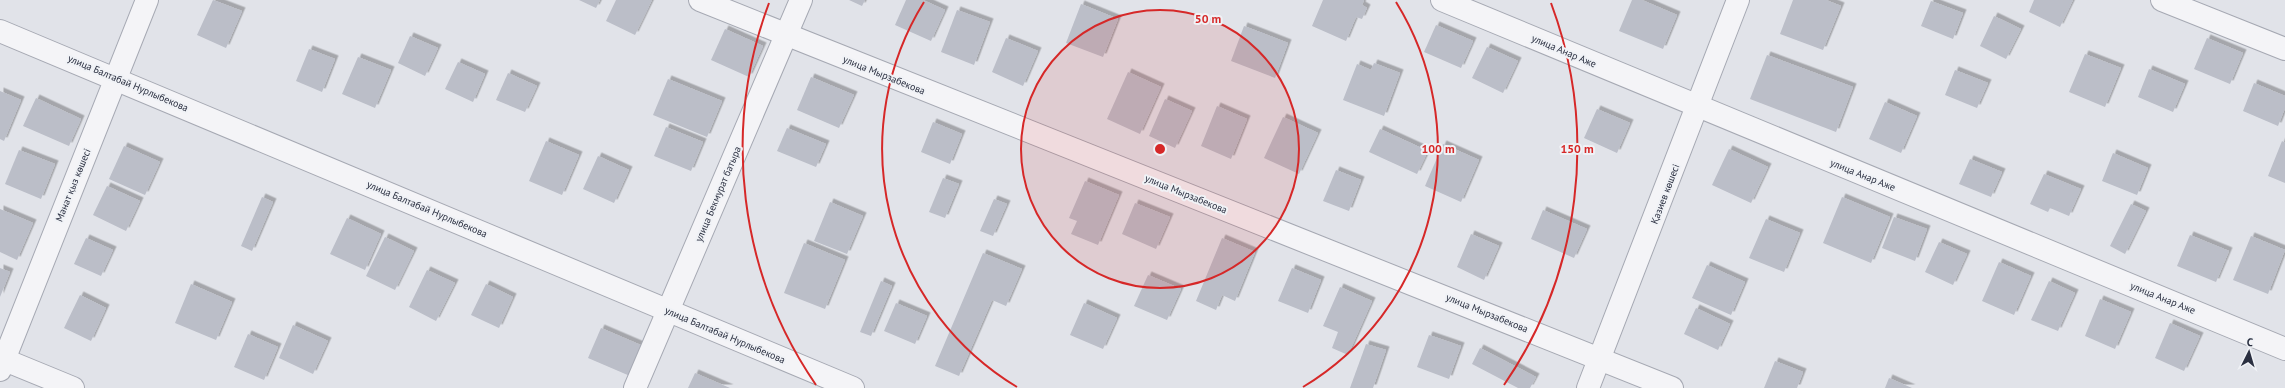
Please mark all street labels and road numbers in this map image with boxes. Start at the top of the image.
street label: улица Анар Аже [1530,31,1598,71]
street label: улица Балтабай Нурлыбекова [66,52,190,114]
street label: улица Мырзабекова [841,53,927,97]
street label: улица Бекмурат батыра [692,144,744,244]
street label: Манат қыз көшесі [52,146,94,224]
street label: улица Анар Аже [1828,156,1898,194]
street label: Қазиев көшесі [1648,162,1682,226]
street label: улица Мырзабекова [1143,172,1229,216]
street label: улица Балтабай Нурлыбекова [365,178,489,240]
street label: улица Анар Аже [2128,279,2198,317]
street label: улица Мырзабекова [1444,291,1530,335]
street label: улица Балтабай Нурлыбекова [663,304,787,366]

